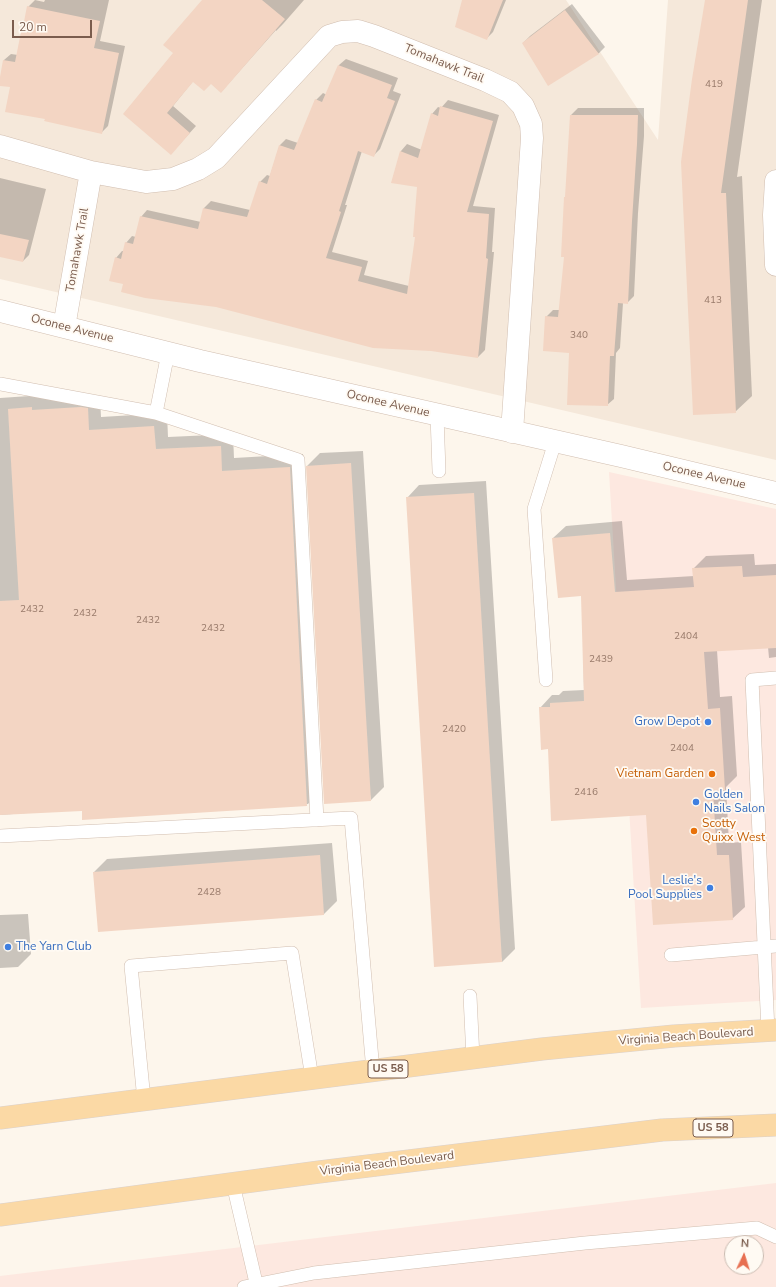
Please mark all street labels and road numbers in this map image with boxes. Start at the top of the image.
street label: Tomahawk Trail [402,41,486,87]
street label: Tomahawk Trail [64,207,92,293]
street label: Oconee Avenue [29,312,115,346]
street label: Oconee Avenue [345,387,431,421]
street label: Oconee Avenue [661,459,747,493]
street label: Virginia Beach Boulevard [618,1025,754,1049]
road number: US 58 [368,1060,408,1078]
road number: US 58 [693,1119,733,1137]
street label: Virginia Beach Boulevard [319,1149,455,1179]

